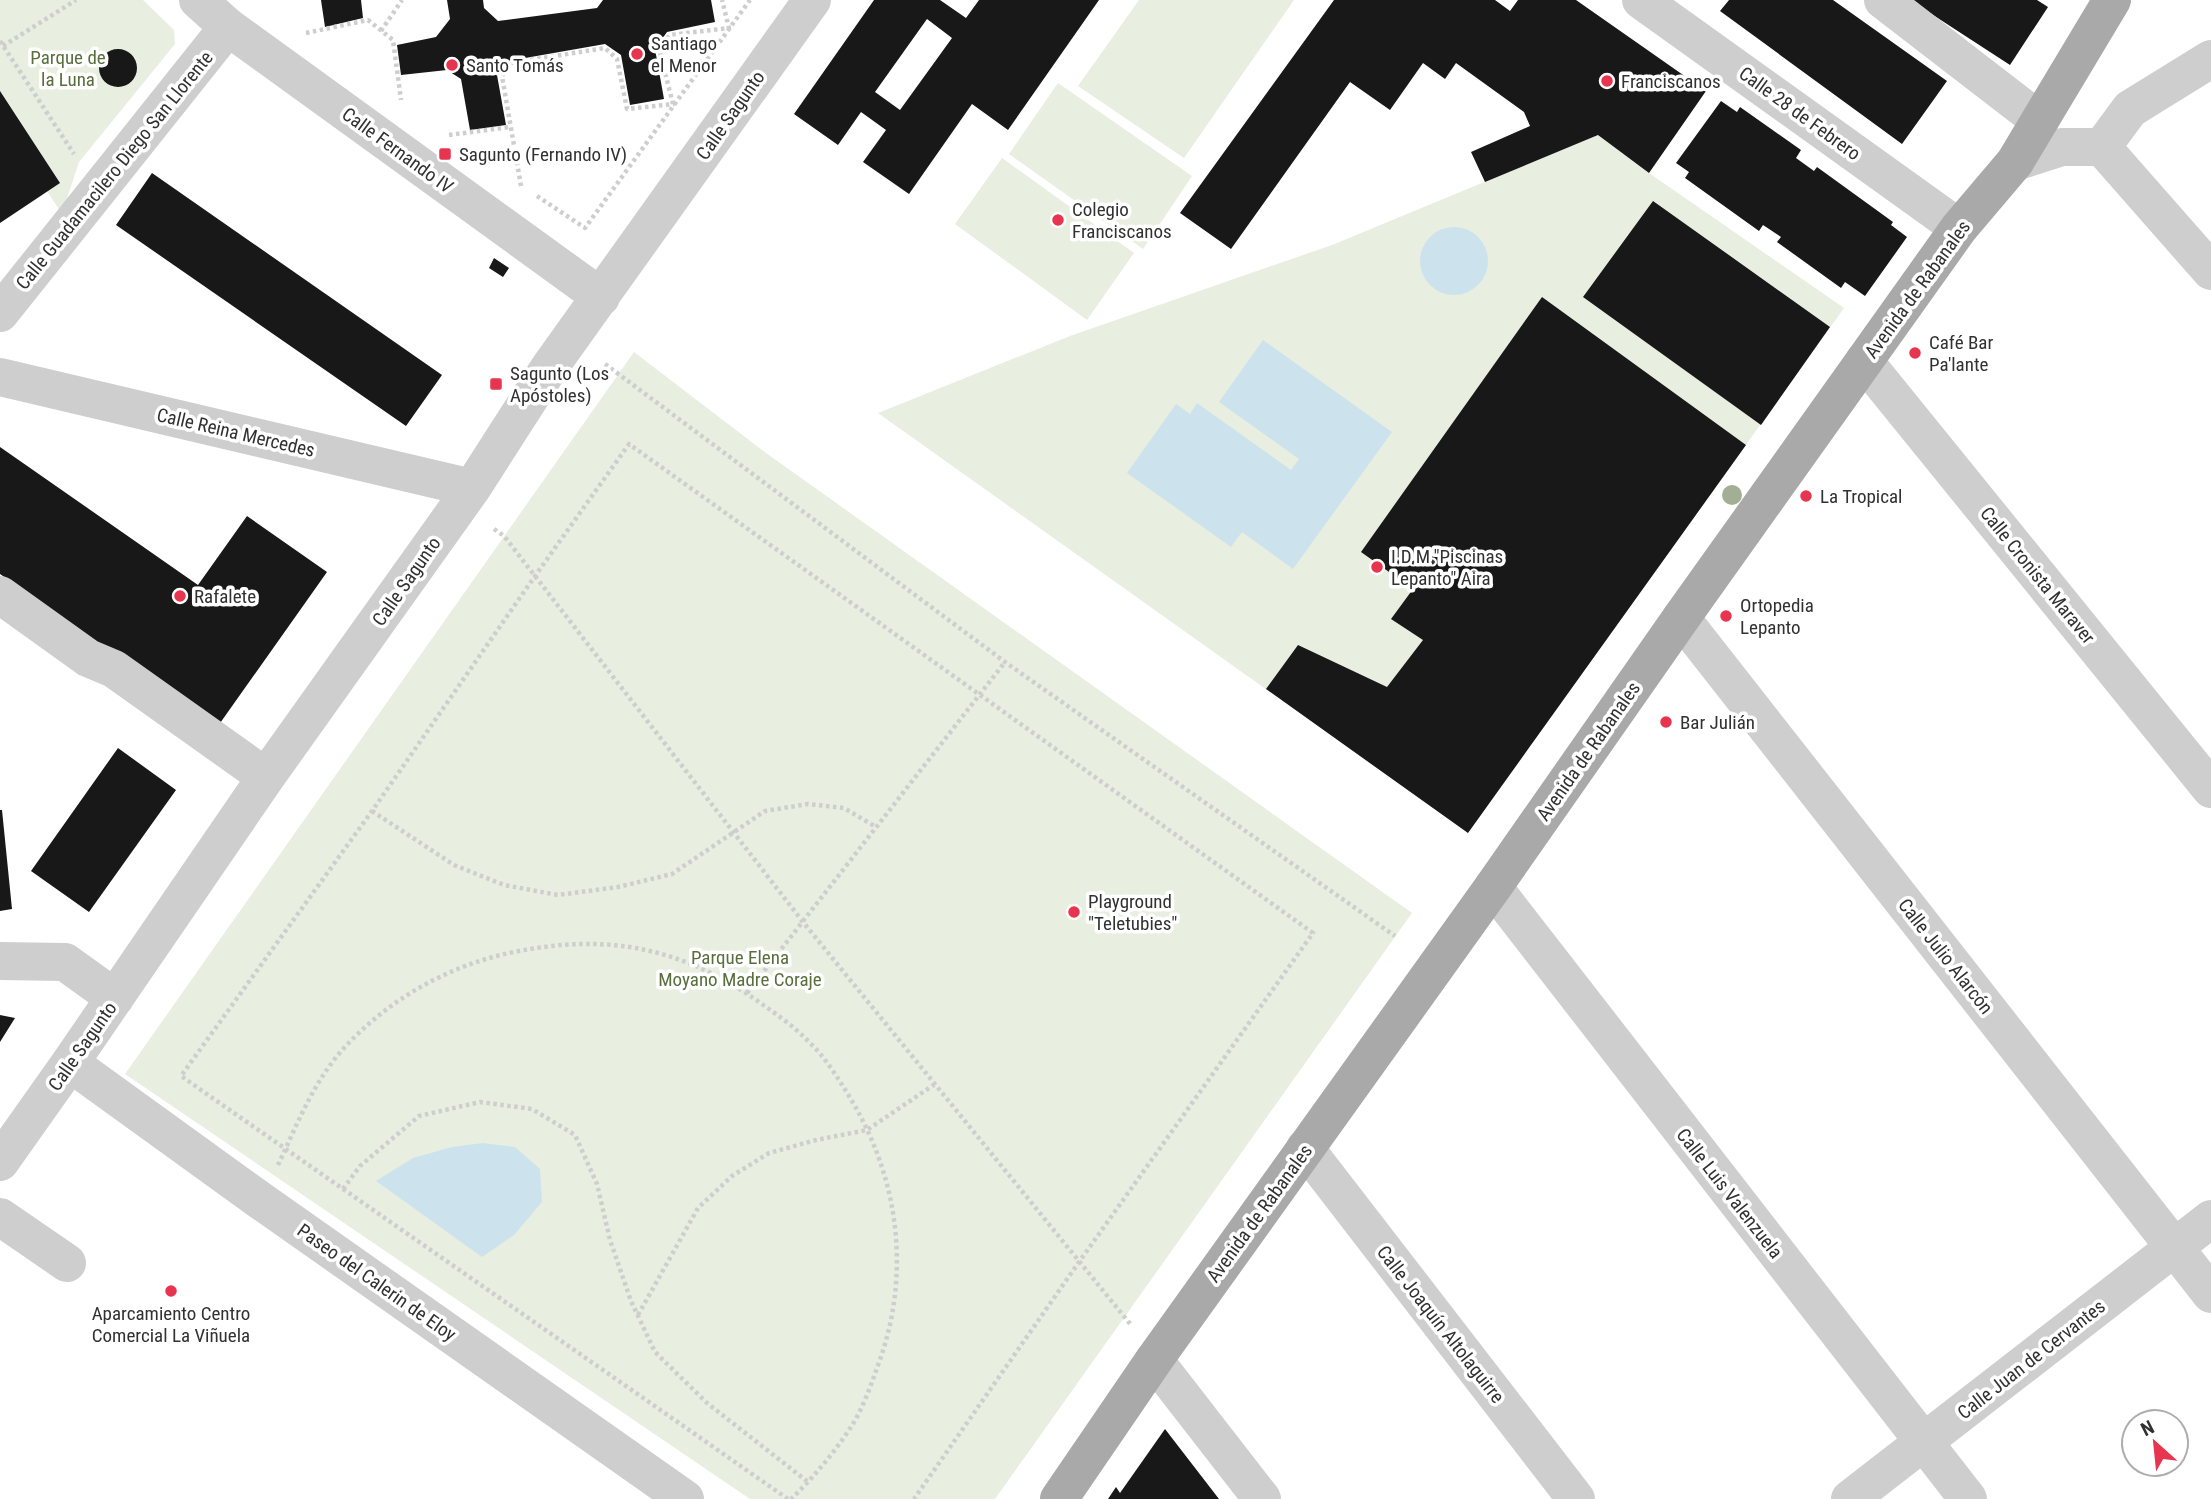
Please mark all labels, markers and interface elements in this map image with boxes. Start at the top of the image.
place label: Santiago el Menor [651,32,717,77]
street label: Calle Guadamacilero Diego San Llorente [11,46,218,294]
park label: Parque de la Luna [30,46,106,91]
marker: Santiago el Menor [629,46,645,62]
place label: Santo Tomás [466,54,564,77]
marker: Santo Tomás [444,57,460,73]
street label: Calle 28 de Febrero [1734,62,1865,165]
street label: Calle Sagunto [691,66,770,164]
place label: Franciscanos [1621,70,1721,93]
marker: Franciscanos [1599,73,1615,89]
street label: Calle Fernando IV [338,102,458,199]
place label: Sagunto (Fernando IV) [459,143,627,166]
marker: Sagunto (Fernando IV) [437,146,453,162]
place label: Colegio Franciscanos [1072,198,1172,243]
marker: Colegio Franciscanos [1050,212,1066,228]
street label: Avenida de Rabanales [1860,216,1975,363]
place label: Café Bar Pa'lante [1929,331,1993,376]
marker: Café Bar Pa'lante [1907,345,1923,361]
place label: Sagunto (Los Apóstoles) [510,362,609,407]
marker: Sagunto (Los Apóstoles) [488,376,504,392]
street label: Calle Reina Mercedes [155,403,317,462]
place label: La Tropical [1820,485,1902,508]
marker: La Tropical [1798,488,1814,504]
street label: Calle Cronista Maraver [1975,502,2100,649]
street label: Calle Sagunto [367,532,446,630]
place label: I.D.M."Piscinas Lepanto" Aira [1391,545,1503,590]
marker: I.D.M."Piscinas Lepanto" Aira [1369,559,1385,575]
place label: Rafalete [194,585,256,608]
marker: Rafalete [172,588,188,604]
place label: Ortopedia Lepanto [1740,594,1814,639]
marker: Ortopedia Lepanto [1718,608,1734,624]
street label: Avenida de Rabanales [1532,677,1645,825]
place label: Bar Julián [1680,711,1755,734]
marker: Bar Julián [1658,714,1674,730]
place label: Playground "Teletubies" [1088,890,1177,935]
street label: Calle Julio Alarcón [1893,894,1998,1019]
marker: Playground "Teletubies" [1066,904,1082,920]
park label: Parque Elena Moyano Madre Coraje [658,946,822,991]
street label: Calle Sagunto [43,997,122,1095]
street label: Calle Luis Valenzuela [1672,1124,1788,1263]
street label: Avenida de Rabanales [1202,1140,1317,1287]
street label: Paseo del Calerin de Eloy [293,1219,461,1346]
street label: Calle Joaquín Altolaguirre [1372,1241,1509,1408]
marker: Aparcamiento Centro Comercial La Viñuela [163,1283,179,1299]
street label: Calle Juan de Cervantes [1953,1295,2110,1424]
place label: Aparcamiento Centro Comercial La Viñuela [92,1302,250,1347]
north arrow [2120,1408,2190,1478]
text: N [2137,1415,2158,1441]

